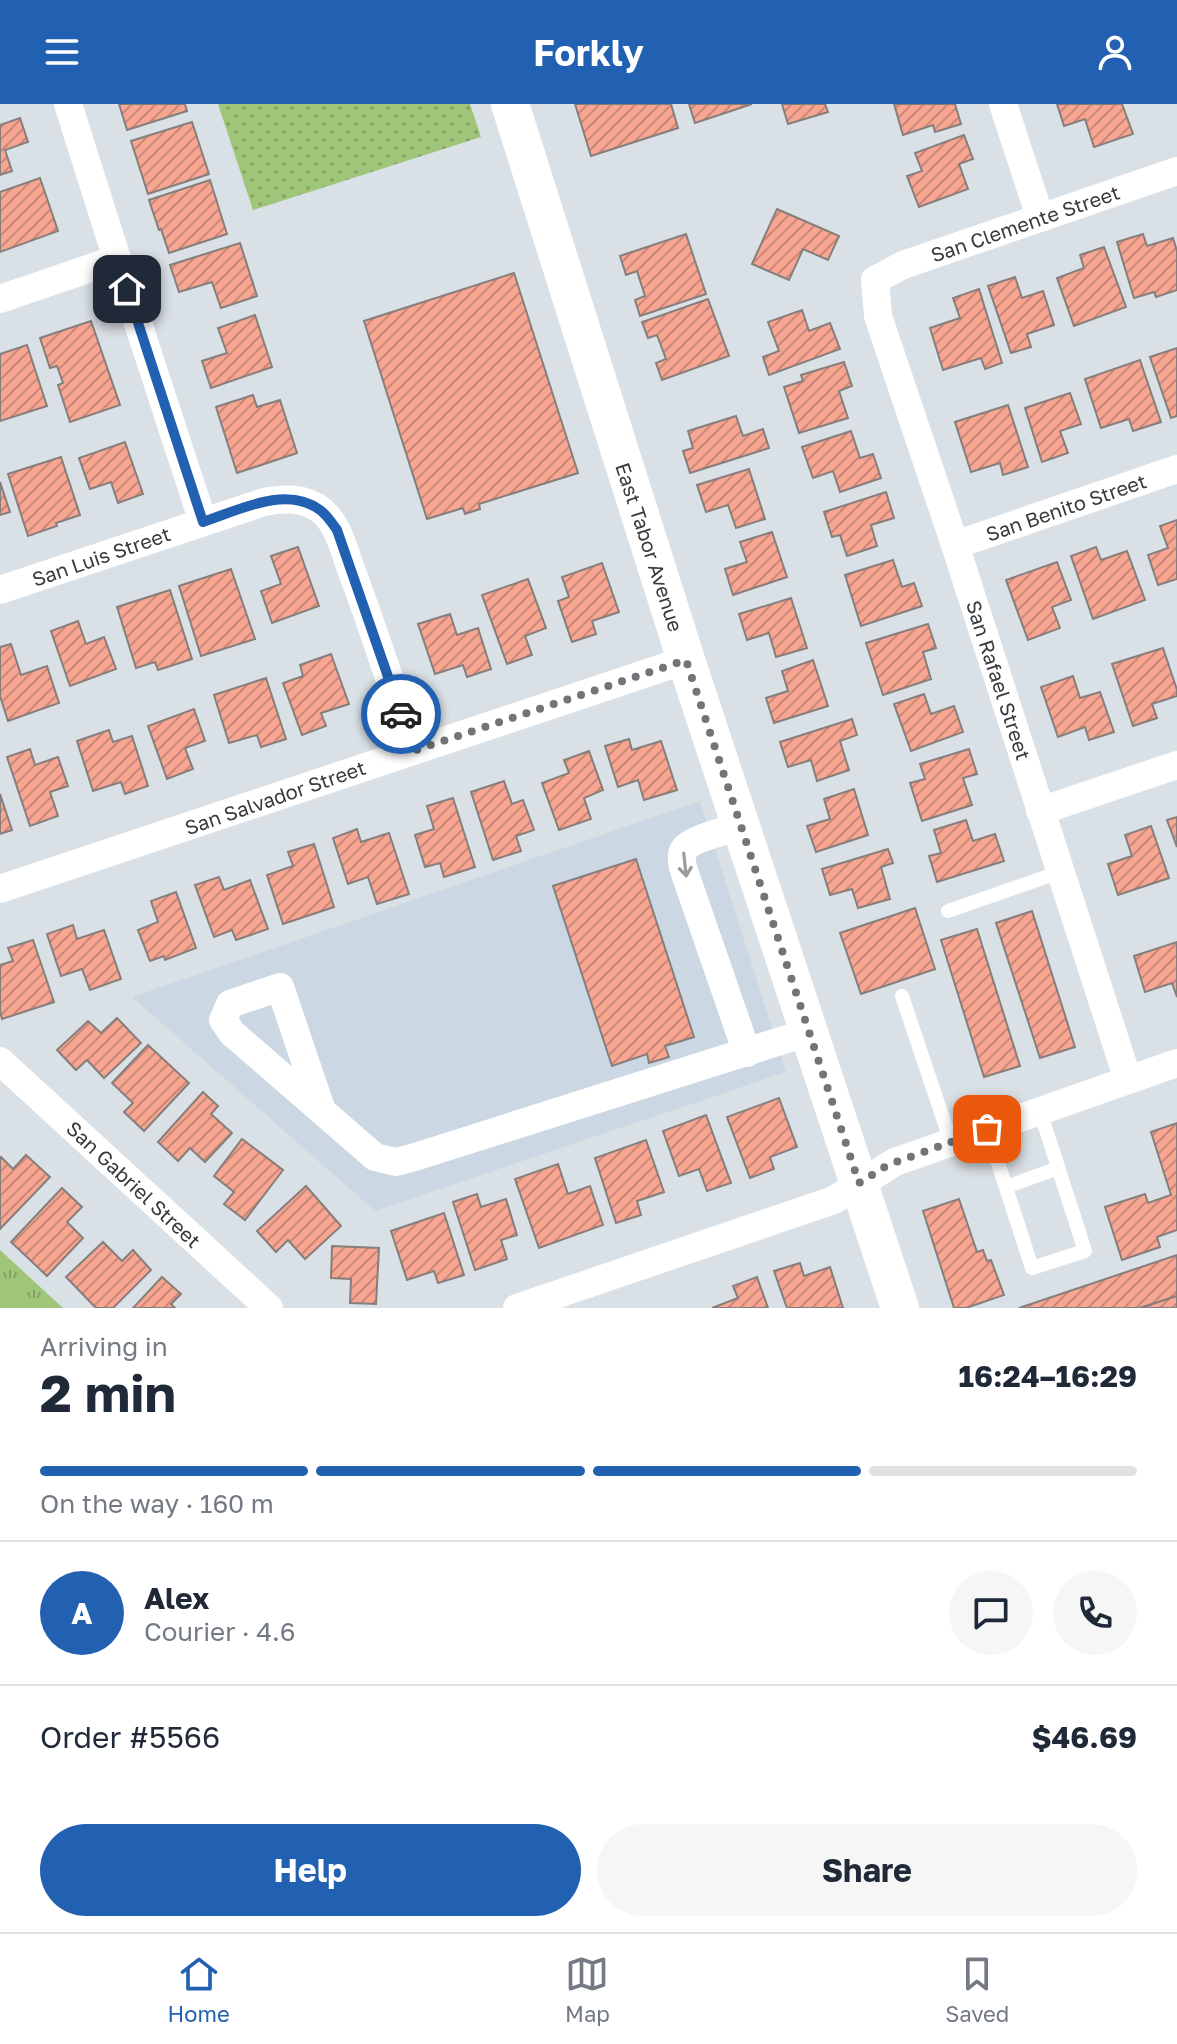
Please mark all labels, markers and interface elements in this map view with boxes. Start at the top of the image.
icon: menu [40,30,84,74]
icon: person [1093,30,1137,74]
text: Forkly [533,31,644,74]
street label: San Clemente Street [927,179,1123,267]
pin [93,255,161,323]
icon: home [105,267,149,311]
street label: East Tabor Avenue [611,459,689,635]
street label: San Benito Street [983,468,1149,546]
street label: San Luis Street [29,521,173,591]
street label: San Rafael Street [962,597,1036,763]
courier [361,674,441,754]
icon: car [379,692,423,736]
street label: San Salvador Street [181,755,369,839]
one-way arrow [678,851,693,877]
pin [953,1095,1021,1163]
icon: bag [965,1107,1009,1151]
street label: San Gabriel Street [62,1116,206,1252]
text: Arriving in [40,1331,168,1362]
text: 16:24–16:29 [959,1358,1137,1394]
text: 2 min [40,1361,176,1423]
text: On the way · 160 m [40,1488,274,1519]
button: chat [949,1571,1033,1655]
button: phone [1053,1571,1137,1655]
text: Alex [144,1580,209,1616]
text: A [71,1595,93,1631]
text: Courier · 4.6 [144,1616,296,1647]
text: Order #5566 [40,1719,220,1755]
text: $46.69 [1031,1719,1137,1755]
button: Help [40,1824,581,1916]
button: Share [597,1824,1137,1916]
tab: Home [168,1952,230,2027]
tab: Map [565,1952,610,2027]
tab: Saved [945,1952,1009,2027]

